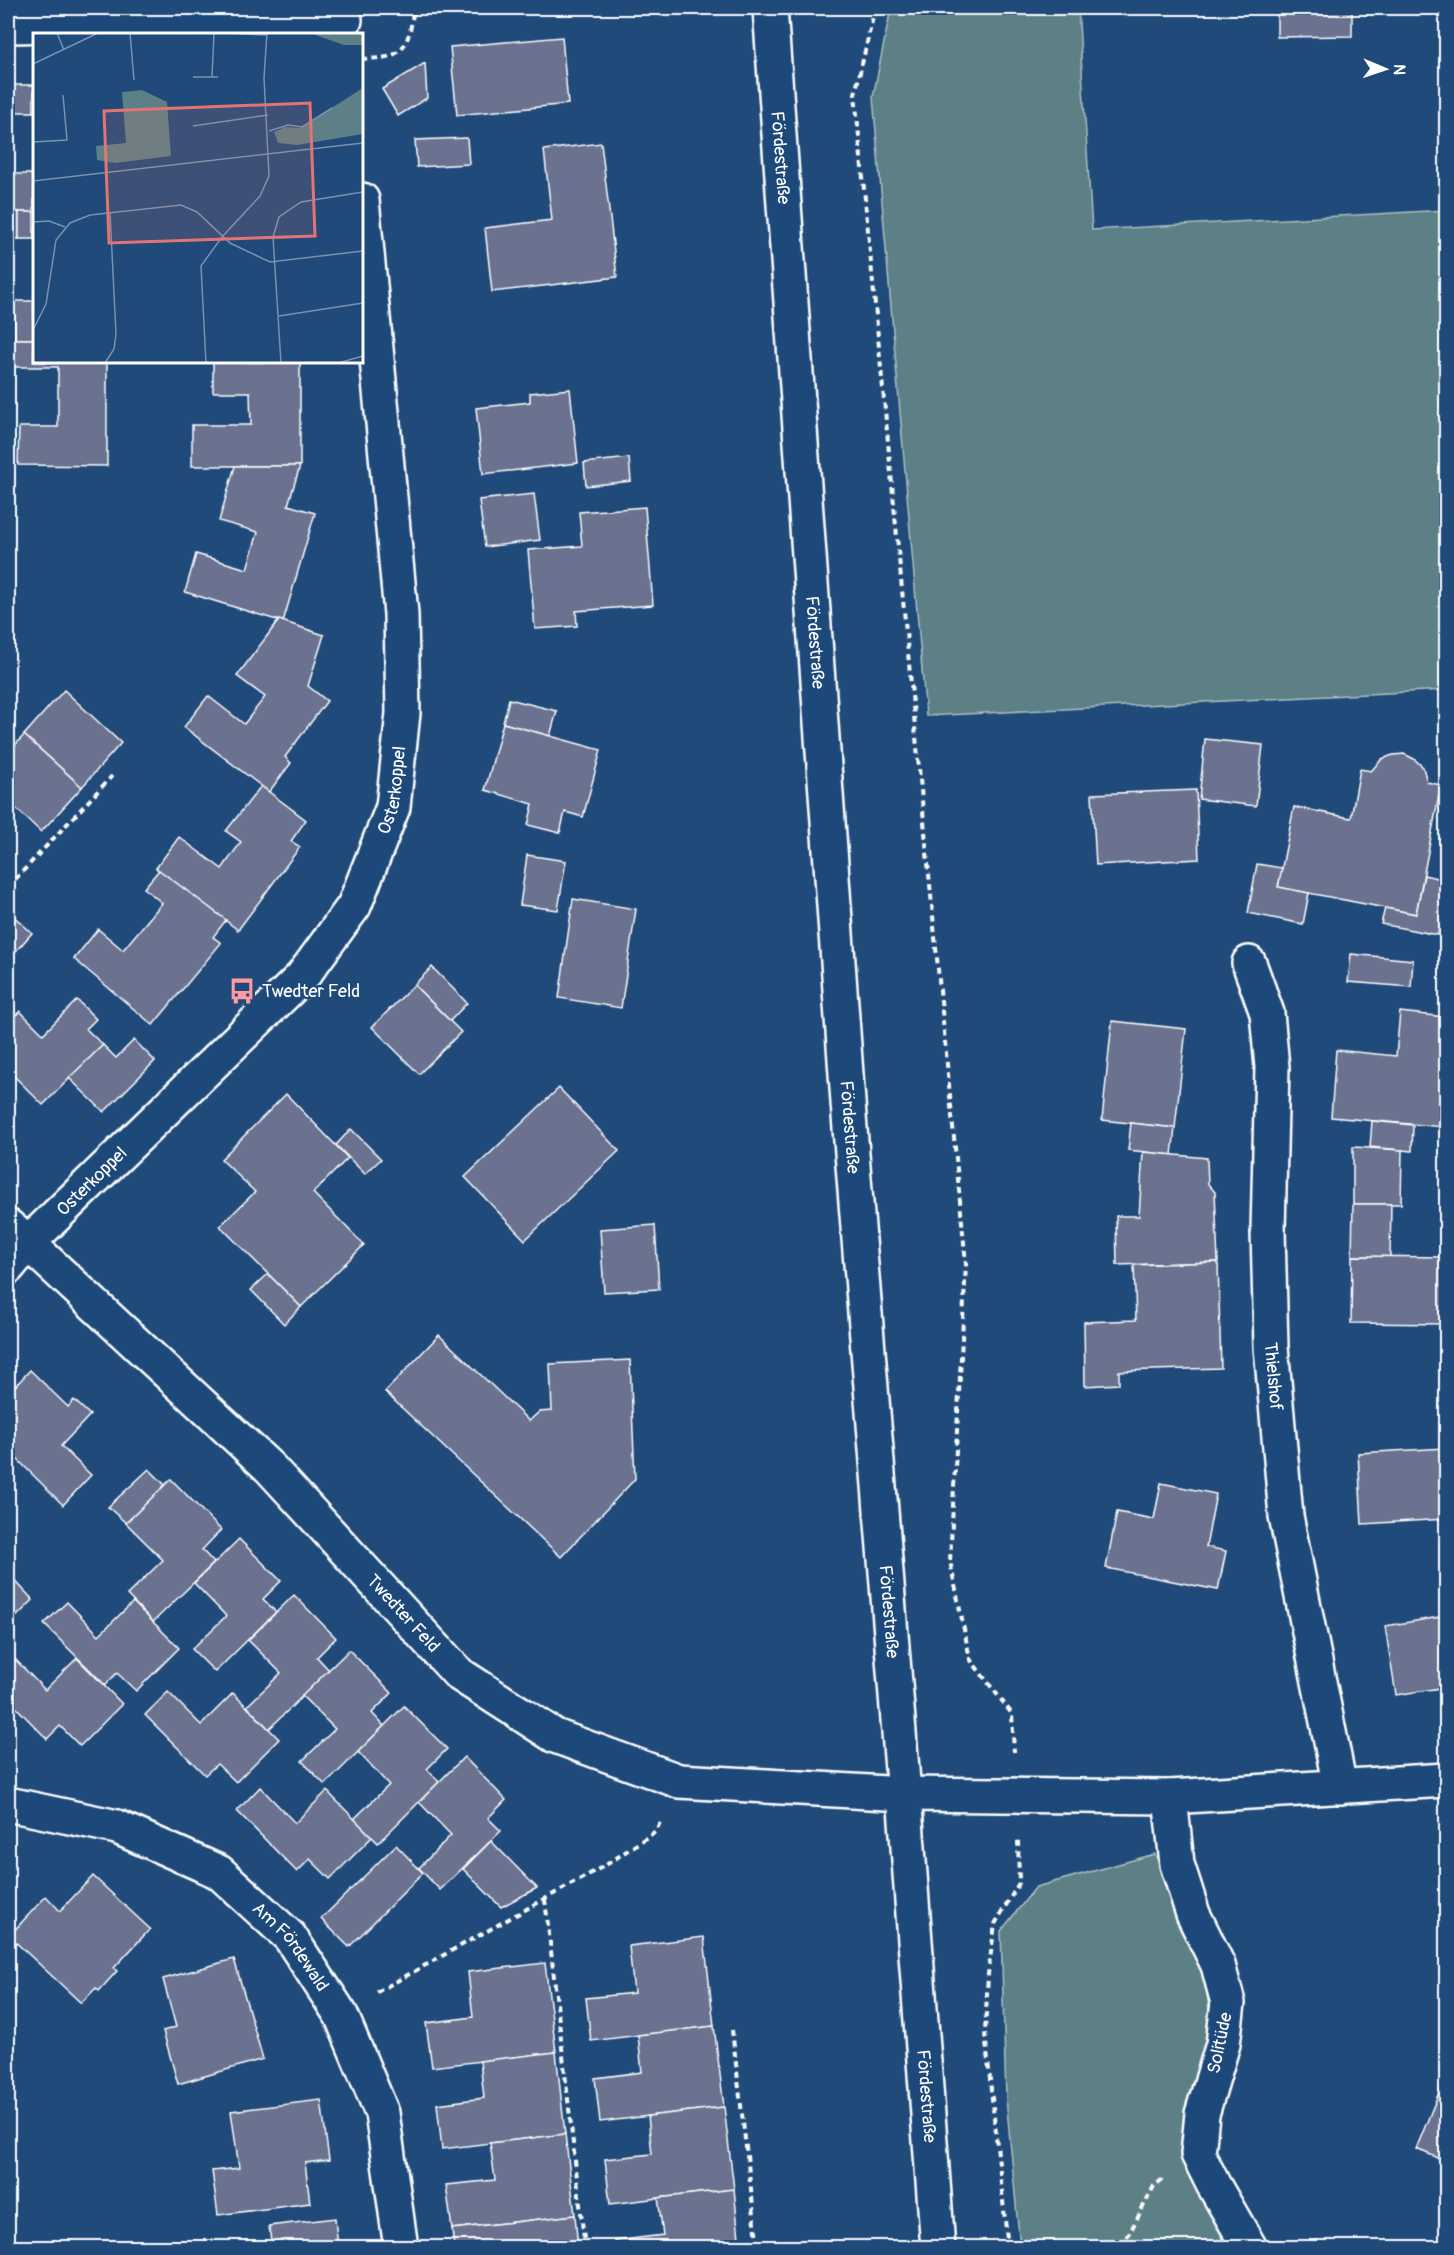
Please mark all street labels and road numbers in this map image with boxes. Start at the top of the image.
street label: Fördestraße [766,110,795,205]
street label: Fördestraße [800,595,830,690]
street label: Osterkoppel [372,745,411,838]
street label: Fördestraße [835,1080,865,1175]
street label: Osterkoppel [52,1142,132,1221]
street label: Thielshof [1259,1341,1288,1412]
street label: Fördestraße [874,1564,904,1659]
street label: Twedter Feld [362,1569,445,1657]
street label: Am Fördewald [248,1897,334,1996]
street label: Solitüde [1202,2010,1238,2076]
street label: Fördestraße [912,2049,942,2144]

